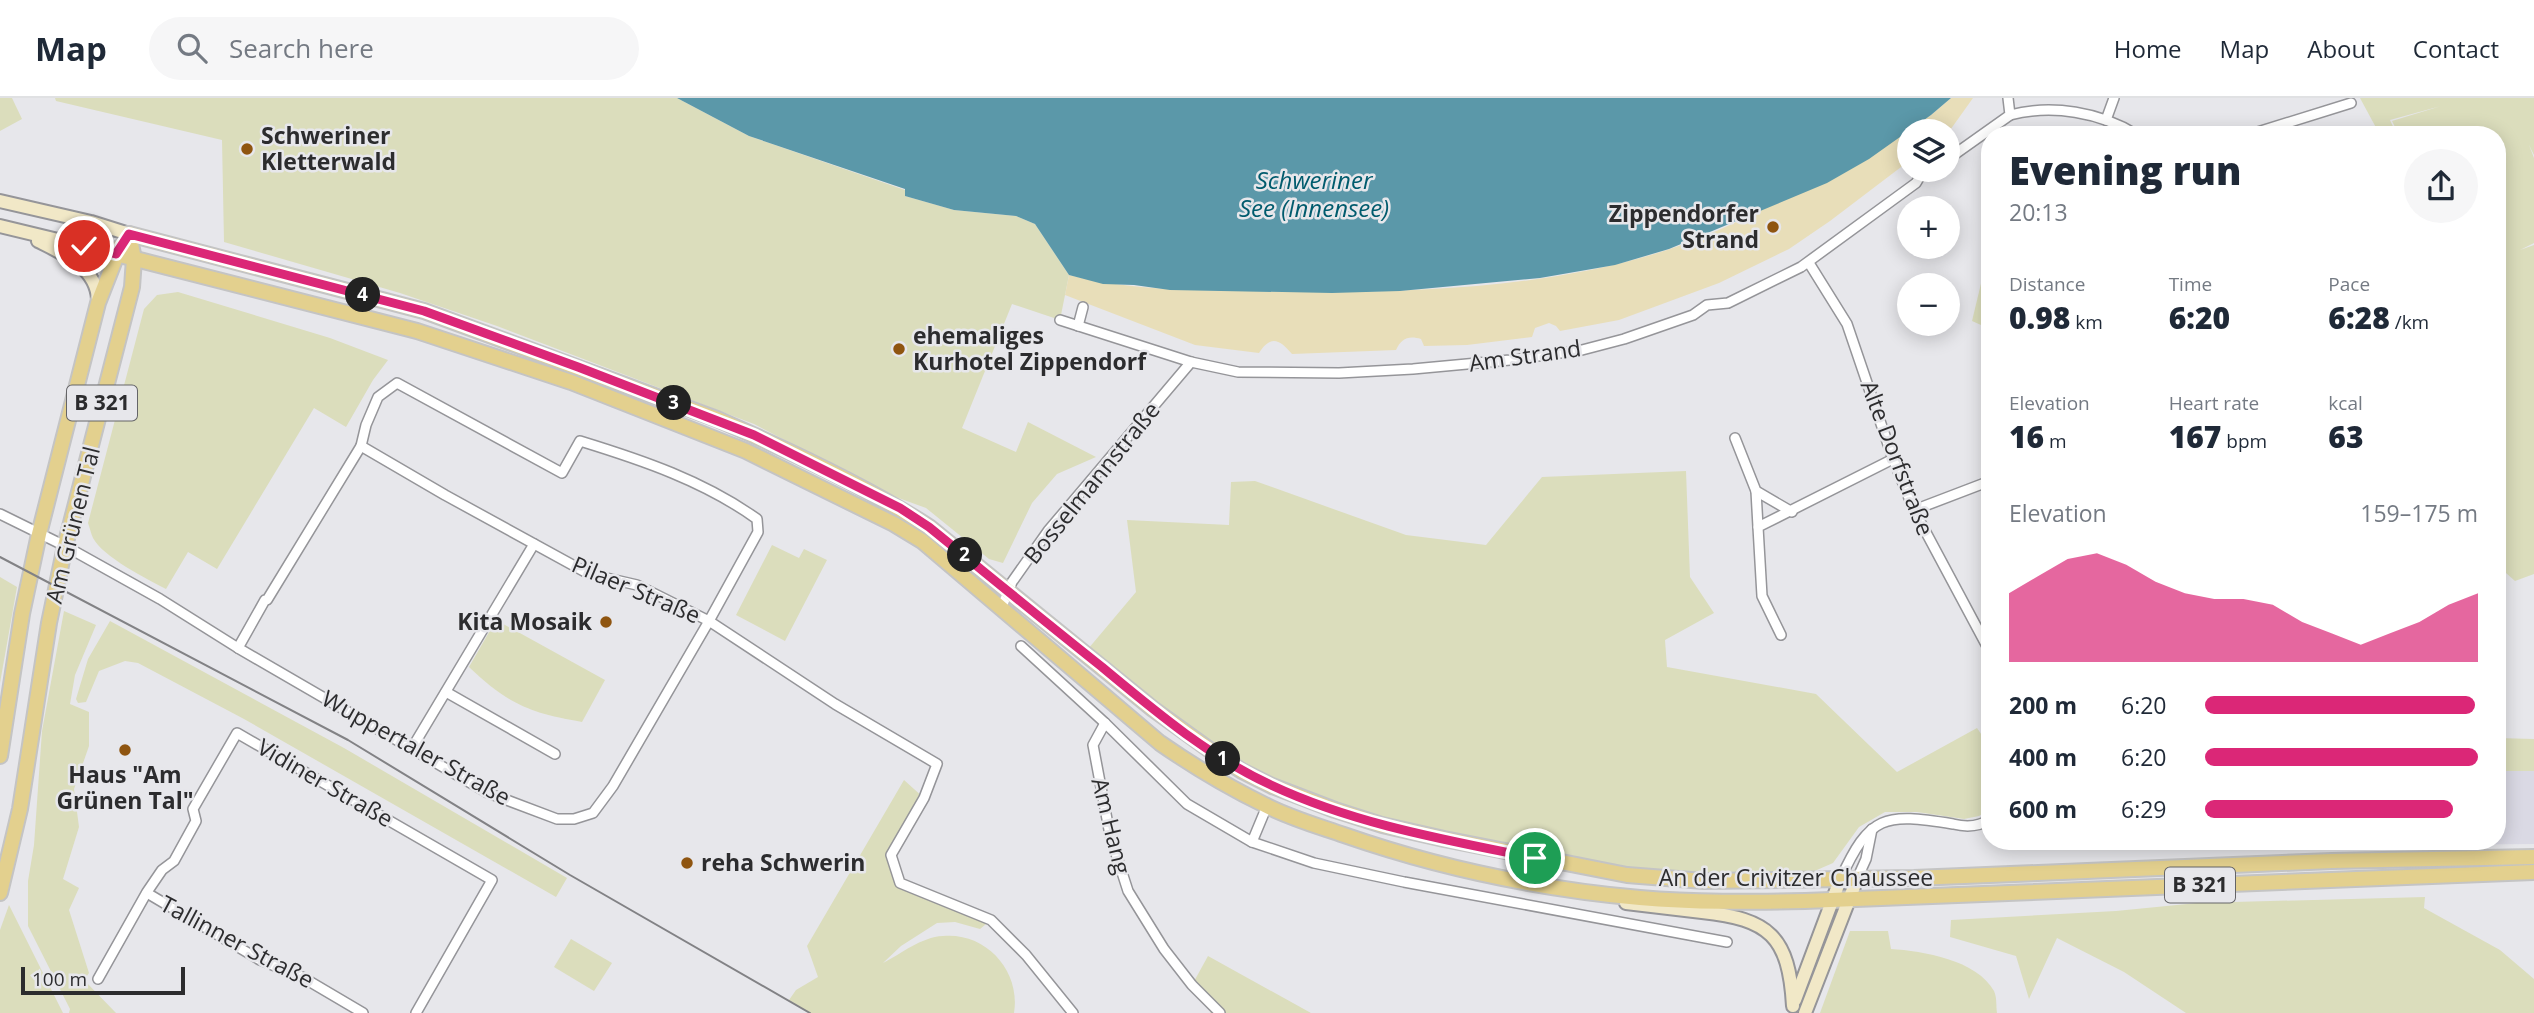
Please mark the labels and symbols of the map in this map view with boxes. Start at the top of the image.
place label: Schweriner Kletterwald [261,119,396,177]
marker: Schweriner Kletterwald [239,141,255,157]
water label: Schweriner See (Innensee) [1239,163,1389,224]
place label: Zippendorfer Strand [1609,197,1759,255]
pin [54,216,114,276]
marker: Zippendorfer Strand [1765,219,1781,235]
pin: 4 [346,278,380,312]
place label: ehemaliges Kurhotel Zippendorf [913,319,1147,377]
street label: Am Strand [1467,331,1583,379]
marker: ehemaliges Kurhotel Zippendorf [891,341,907,357]
street label: Alte Dorfstraße [1854,376,1942,540]
road number: B 321 [67,386,137,420]
pin: 3 [656,386,692,420]
street label: Bosselmannstraße [1016,395,1167,570]
street label: Am Grünen Tal [37,443,107,606]
pin: 2 [948,538,982,573]
street label: Pilaer Straße [567,548,706,631]
place label: Kita Mosaik [457,605,593,637]
marker: Kita Mosaik [598,614,614,630]
street label: Wuppertaler Straße [316,682,517,812]
street label: Vidiner Straße [252,730,399,834]
marker: Haus "Am Grünen Tal" [117,742,133,758]
pin: 1 [1206,742,1240,776]
place label: Haus "Am Grünen Tal" [56,758,194,816]
street label: Am Hang [1085,774,1139,878]
pin [1505,828,1565,888]
place label: reha Schwerin [701,846,865,878]
marker: reha Schwerin [679,855,695,871]
street label: An der Crivitzer Chaussee [1659,861,1933,893]
road number: B 321 [2165,868,2235,902]
street label: Tallinner Straße [155,887,320,995]
scale bar [21,964,186,996]

